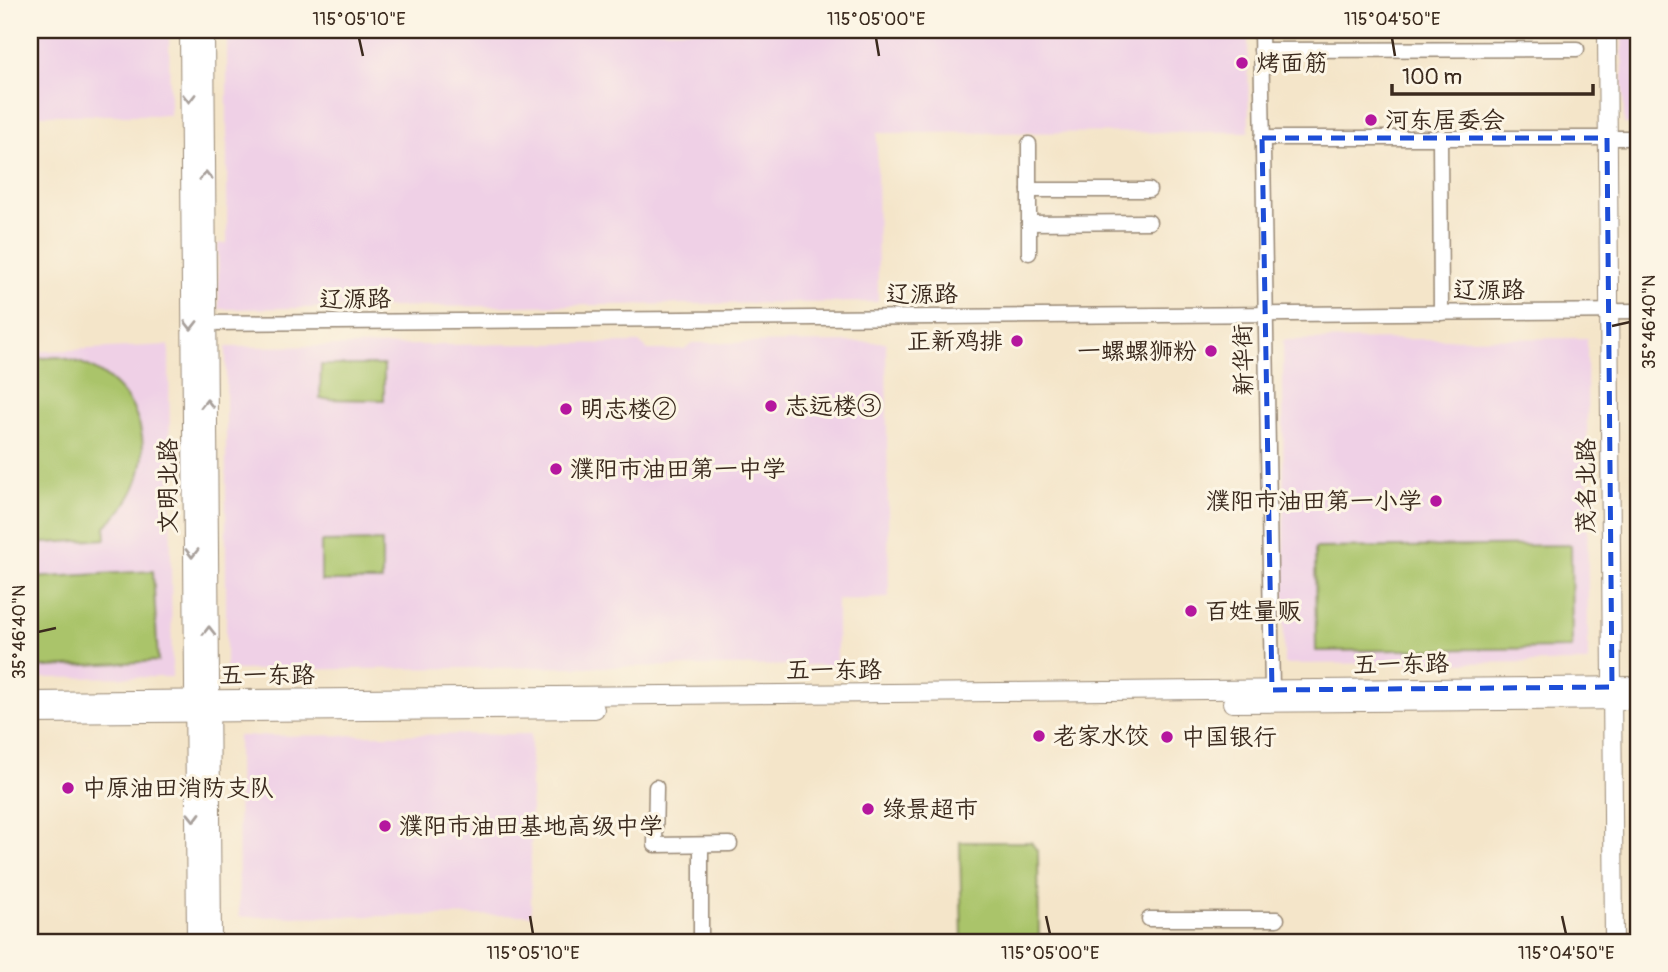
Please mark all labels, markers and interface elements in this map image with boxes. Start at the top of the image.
text: 115°05'10"E [312,8,406,31]
text: 115°05'00"E [827,8,925,31]
text: 115°04'50"E [1344,8,1440,31]
place label: 烤面筋 [1256,49,1328,78]
scale bar [1392,52,1593,96]
marker: 烤面筋 [1234,55,1250,71]
text: 100 m [1402,64,1462,91]
one-way arrow [181,93,197,104]
place label: 河东居委会 [1385,106,1505,135]
marker: 河东居委会 [1363,112,1379,128]
one-way arrow [198,170,214,181]
text: 35°46'40"N [1638,275,1661,369]
street label: 辽源路 [1453,276,1525,305]
street label: 辽源路 [886,280,958,309]
street label: 辽源路 [319,284,391,315]
one-way arrow [183,321,199,331]
street label: 新华街 [1228,324,1259,396]
place label: 正新鸡排 [907,327,1003,356]
marker: 正新鸡排 [1009,333,1025,349]
place label: 一螺螺狮粉 [1077,337,1197,366]
marker: 一螺螺狮粉 [1203,343,1219,359]
place label: 志远楼③ [785,392,881,421]
place label: 明志楼② [580,395,676,424]
one-way arrow [200,398,215,409]
marker: 志远楼③ [763,398,779,414]
marker: 明志楼② [558,401,574,417]
street label: 文明北路 [154,438,183,534]
street label: 茂名北路 [1572,438,1601,534]
place label: 濮阳市油田第一中学 [570,455,786,484]
marker: 濮阳市油田第一中学 [548,461,564,477]
place label: 濮阳市油田第一小学 [1206,487,1422,516]
marker: 濮阳市油田第一小学 [1428,493,1444,509]
one-way arrow [185,548,200,559]
text: 35°46'40"N [8,585,31,679]
place label: 百姓量贩 [1205,597,1301,626]
marker: 百姓量贩 [1183,603,1199,619]
one-way arrow [201,625,217,636]
street label: 五一东路 [1353,649,1449,680]
street label: 五一东路 [786,656,882,685]
street label: 五一东路 [219,661,315,690]
place label: 老家水饺 [1053,722,1149,751]
place label: 中国银行 [1181,723,1277,752]
marker: 老家水饺 [1031,728,1047,744]
marker: 中国银行 [1159,729,1175,745]
place label: 中原油田消防支队 [82,774,274,803]
marker: 中原油田消防支队 [60,780,76,796]
place label: 绿景超市 [882,795,978,824]
marker: 绿景超市 [860,801,876,817]
one-way arrow [186,812,202,823]
place label: 濮阳市油田基地高级中学 [399,812,663,841]
marker: 濮阳市油田基地高级中学 [377,818,393,834]
text: 115°05'10"E [486,942,580,965]
text: 115°05'00"E [1001,942,1099,965]
text: 115°04'50"E [1518,942,1614,965]

